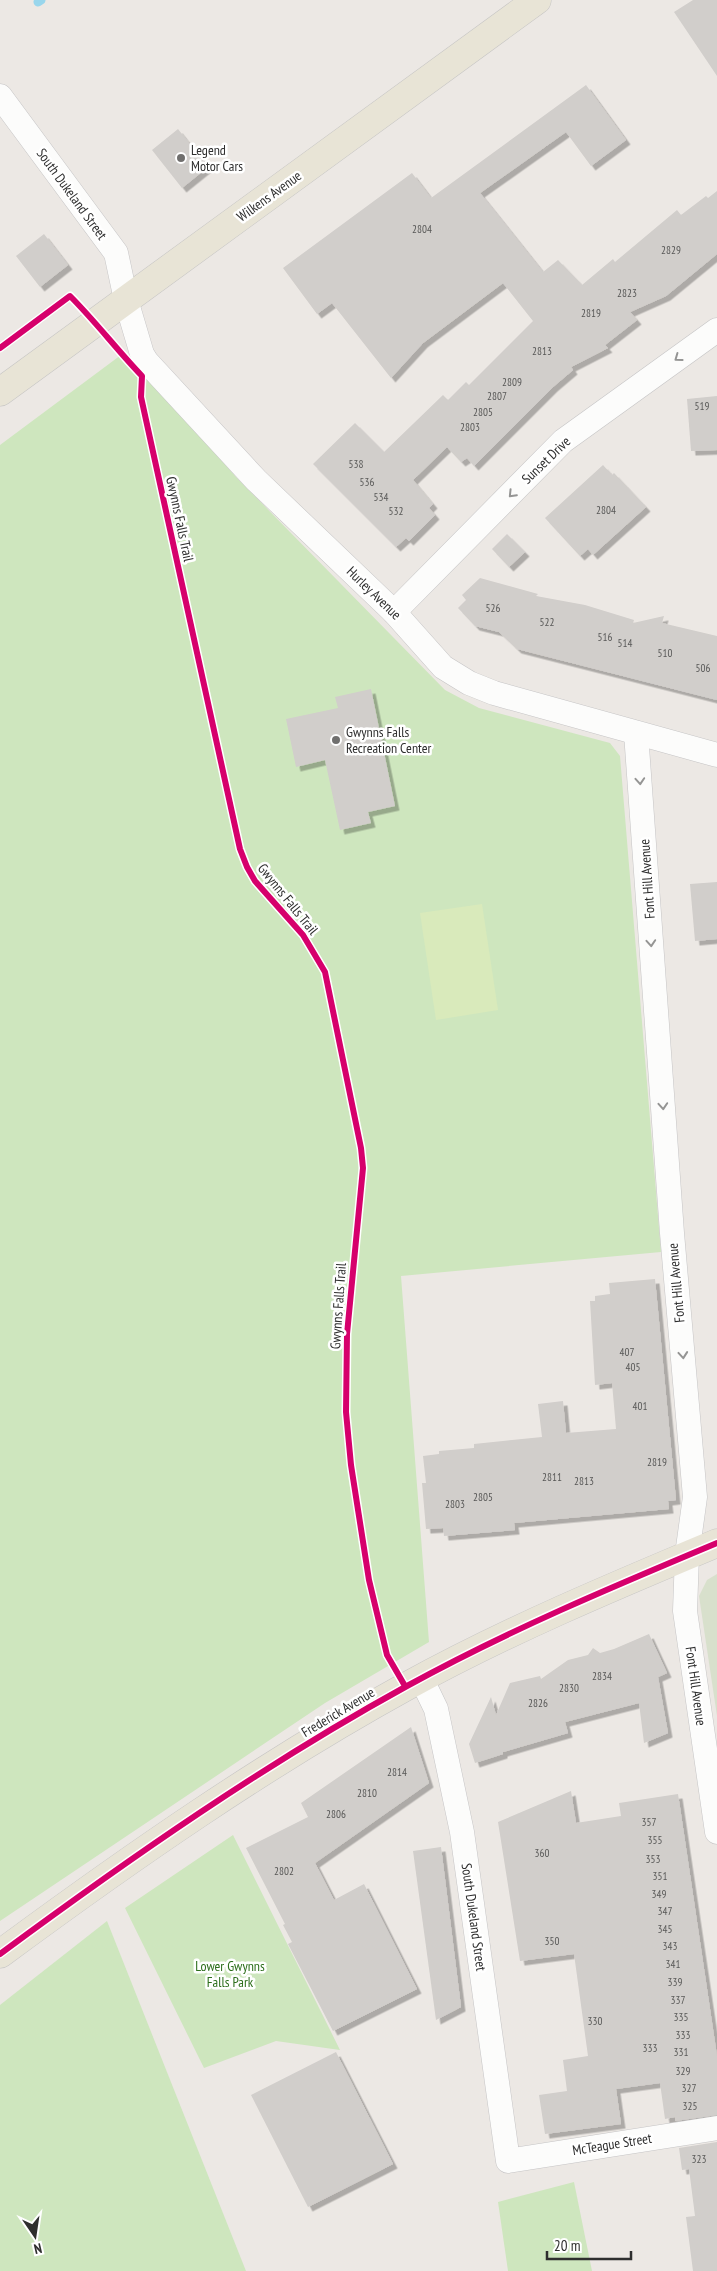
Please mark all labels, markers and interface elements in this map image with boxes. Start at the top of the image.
place label: Legend Motor Cars [191,141,243,175]
street label: South Dukeland Street [33,145,111,243]
marker: Legend Motor Cars [175,152,187,164]
street label: Wilkens Avenue [233,166,305,226]
house number: 2804 [412,222,432,236]
house number: 2829 [661,243,681,257]
house number: 2823 [617,286,637,300]
house number: 2819 [581,306,601,320]
house number: 2813 [532,344,552,358]
one-way arrow [674,352,684,361]
house number: 2809 [502,375,522,389]
house number: 2807 [487,389,507,403]
house number: 519 [695,399,709,413]
house number: 2805 [473,405,493,419]
house number: 2803 [460,420,480,434]
street label: Sunset Drive [518,432,574,488]
house number: 538 [349,457,363,471]
street label: Gwynns Falls Trail [162,475,198,564]
house number: 536 [360,475,374,489]
one-way arrow [509,488,518,497]
house number: 534 [374,490,388,504]
house number: 2804 [596,503,616,517]
house number: 532 [389,504,403,518]
street label: Hurley Avenue [343,563,405,624]
house number: 526 [486,601,500,615]
house number: 522 [540,615,554,629]
house number: 516 [598,630,612,644]
house number: 514 [618,636,632,650]
house number: 510 [658,646,672,660]
house number: 506 [696,661,710,675]
place label: Gwynns Falls Recreation Center [346,723,432,757]
marker: Gwynns Falls Recreation Center [330,734,342,746]
one-way arrow [634,778,645,786]
street label: Font Hill Avenue [635,838,659,919]
street label: Gwynns Falls Trail [254,860,323,939]
one-way arrow [646,940,657,948]
one-way arrow [657,1102,668,1110]
street label: Font Hill Avenue [664,1242,688,1324]
street label: Gwynns Falls Trail [326,1261,350,1350]
house number: 407 [620,1345,634,1359]
one-way arrow [677,1351,688,1359]
house number: 405 [626,1360,640,1374]
house number: 401 [633,1399,647,1413]
house number: 2819 [647,1455,667,1469]
house number: 2811 [542,1470,562,1484]
house number: 2813 [574,1474,594,1488]
house number: 2805 [473,1490,493,1504]
house number: 2803 [445,1497,465,1511]
street label: Font Hill Avenue [682,1645,710,1727]
house number: 2834 [592,1669,612,1683]
house number: 2830 [559,1681,579,1695]
street label: Frederick Avenue [298,1683,378,1741]
house number: 2826 [528,1696,548,1710]
house number: 2814 [387,1765,407,1779]
house number: 2810 [357,1786,377,1800]
house number: 2806 [326,1807,346,1821]
house number: 357 [642,1815,656,1829]
house number: 355 [648,1833,662,1847]
house number: 360 [535,1846,549,1860]
house number: 353 [646,1852,660,1866]
street label: South Dukeland Street [458,1862,490,1972]
house number: 2802 [274,1864,294,1878]
house number: 351 [653,1869,667,1883]
house number: 349 [652,1887,666,1901]
house number: 347 [658,1904,672,1918]
house number: 345 [658,1922,672,1936]
house number: 350 [545,1934,559,1948]
house number: 343 [663,1939,677,1953]
park label: Lower Gwynns Falls Park [195,1957,265,1991]
house number: 341 [666,1957,680,1971]
house number: 339 [668,1975,682,1989]
house number: 337 [671,1993,685,2007]
house number: 335 [674,2010,688,2024]
house number: 330 [588,2014,602,2028]
house number: 333 [676,2028,690,2042]
house number: 333 [643,2041,657,2055]
house number: 331 [674,2045,688,2059]
house number: 329 [676,2064,690,2078]
house number: 327 [682,2081,696,2095]
house number: 325 [683,2099,697,2113]
street label: McTeague Street [571,2129,653,2159]
house number: 323 [692,2152,706,2166]
north arrow [10,2211,60,2261]
scale bar [547,2228,631,2260]
text: 20 m [554,2236,580,2255]
text: N [32,2239,44,2258]

